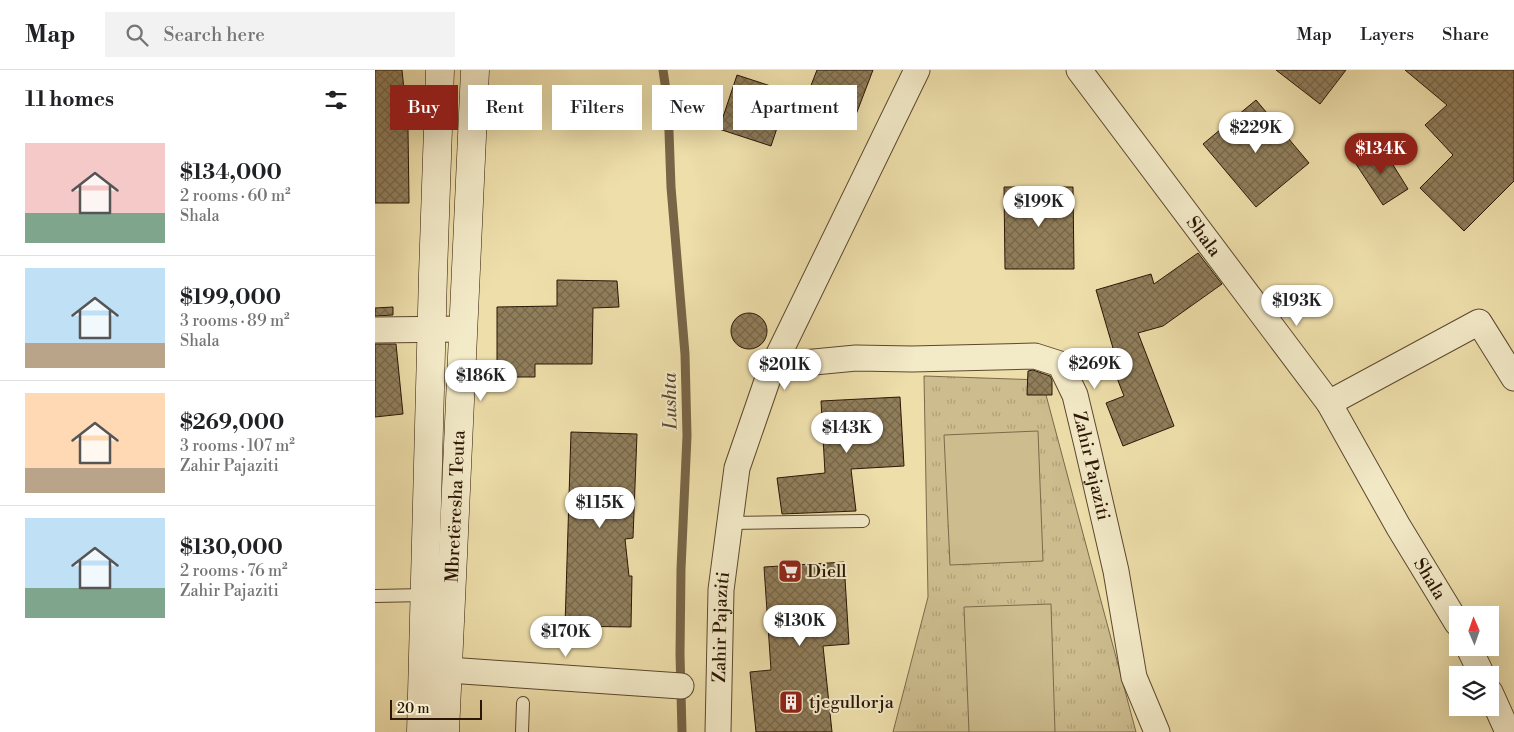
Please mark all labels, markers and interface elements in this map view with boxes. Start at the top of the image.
search box [105,12,455,57]
text: Map [25,20,75,50]
icon: search [123,21,151,49]
text: Search here [163,23,265,47]
text: Map [1297,23,1332,46]
text: Layers [1360,23,1414,46]
text: Share [1442,23,1489,46]
chip: Buy [390,85,458,130]
chip: Rent [468,85,542,130]
chip: Filters [552,85,642,130]
chip: New [652,85,723,130]
chip: Apartment [733,85,857,130]
icon: filters [322,86,350,114]
text: 11 homes [25,87,114,113]
pin: $229K [1221,112,1291,154]
text: $229K [1230,118,1282,138]
pin: $134K [1346,132,1416,175]
text: $134K [1356,139,1406,159]
text: $134,000 [180,160,282,186]
icon: home [65,163,125,223]
text: 2 rooms · 60 m² [180,186,291,206]
pin: $199K [1004,186,1074,228]
text: $199K [1014,192,1064,212]
text: Shala [180,206,220,226]
street label: Shala [1181,212,1227,262]
pin: $193K [1262,284,1332,327]
text: $199,000 [180,285,281,311]
icon: home [65,288,125,348]
text: $193K [1272,291,1322,311]
text: 3 rooms · 89 m² [180,311,290,331]
text: Shala [180,331,220,351]
pin: $201K [750,348,820,391]
pin: $269K [1060,348,1130,390]
text: $269K [1069,354,1121,374]
text: $201K [759,355,811,375]
pin: $186K [446,360,516,402]
text: $186K [456,366,506,386]
water label: Lushta [657,372,683,431]
street label: Zahir Pajaziti [1068,409,1115,523]
text: $269,000 [180,410,284,436]
pin: $143K [812,412,882,454]
icon: home [65,413,125,473]
text: $143K [822,418,872,438]
street label: Mbretëresha Teuta [440,429,470,583]
text: 3 rooms · 107 m² [180,436,295,456]
text: Zahir Pajaziti [180,456,279,476]
pin: $115K [565,486,635,529]
text: $115K [576,493,624,513]
text: $130,000 [180,535,283,561]
icon: home [65,538,125,598]
street label: Shala [1409,554,1452,604]
supermarket icon: Diell [777,558,803,584]
place label: Diell [807,560,847,583]
text: 2 rooms · 76 m² [180,561,288,581]
street label: Zahir Pajaziti [708,570,735,683]
text: Zahir Pajaziti [180,581,279,601]
pin: $130K [765,604,835,647]
north arrow [1449,606,1499,656]
map controls [1449,606,1499,716]
text: $130K [774,611,826,631]
pin: $170K [531,616,601,658]
text: $170K [541,622,591,642]
button: layers [1449,666,1499,716]
building icon: tjegullorja [778,689,804,715]
place label: tjegullorja [809,691,895,714]
scale bar [390,697,483,720]
text: 20 m [397,700,429,718]

